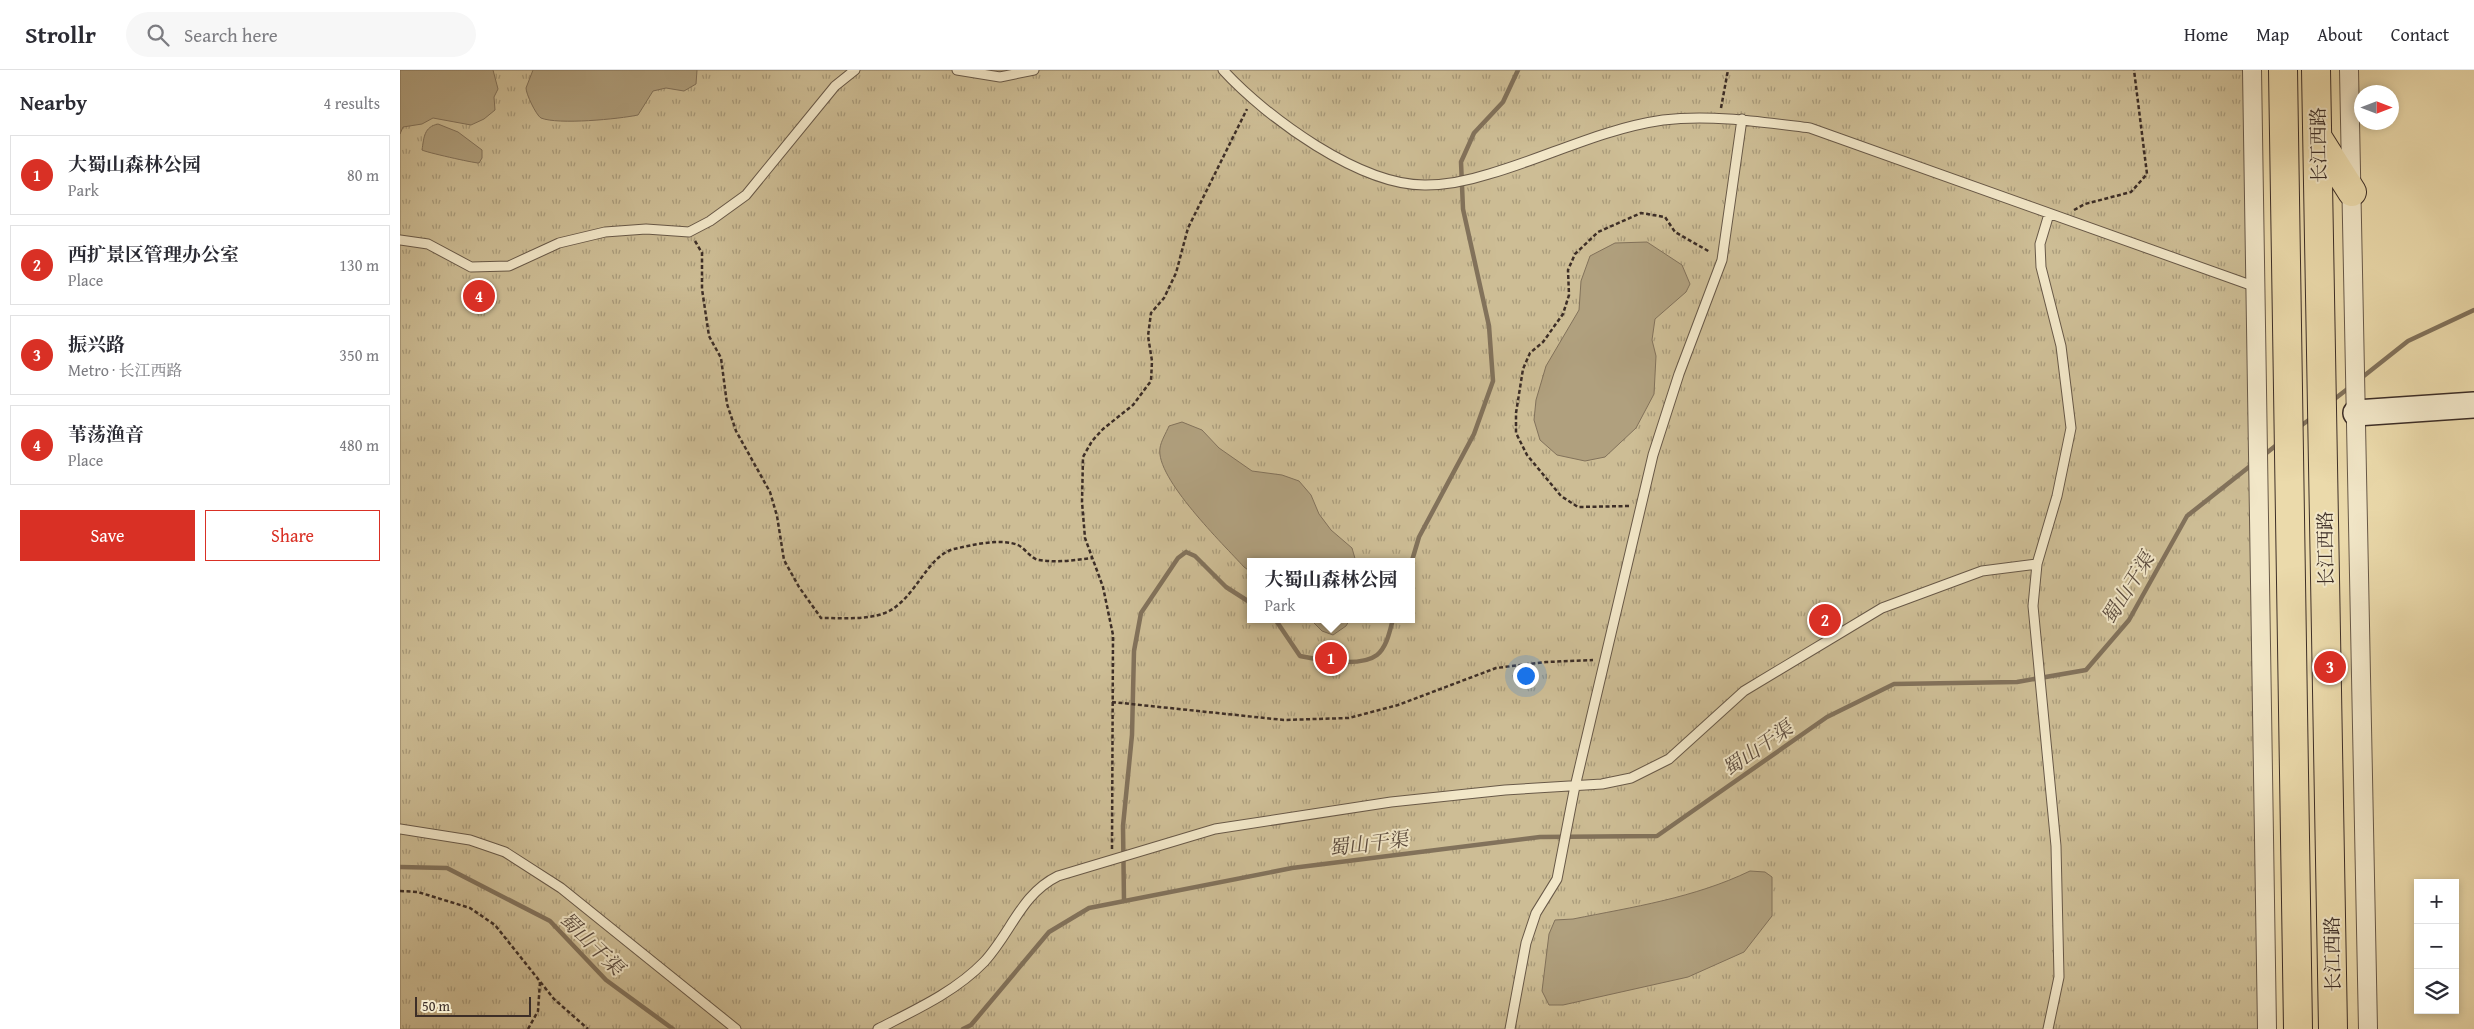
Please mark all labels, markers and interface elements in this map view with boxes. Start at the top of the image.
search box [126,12,476,57]
text: Strollr [25,17,96,52]
icon: search [144,21,172,49]
text: Search here [184,21,278,49]
text: Home [2184,21,2228,48]
text: Map [2256,21,2289,48]
text: About [2317,21,2363,48]
text: Contact [2391,21,2449,48]
north arrow [2354,85,2399,130]
text: Nearby [20,87,87,118]
text: 4 results [323,91,380,115]
street label: 长江西路 [2303,107,2333,183]
text: 大蜀山森林公园 [68,150,201,178]
text: 1 [33,163,41,187]
text: 80 m [347,163,379,187]
text: Park [68,178,99,202]
text: 西扩景区管理办公室 [68,240,239,268]
text: 2 [33,253,41,277]
text: 130 m [339,253,379,277]
text: Place [68,268,103,292]
pin: 4 [463,277,495,315]
text: 振兴路 [68,330,125,358]
text: 3 [33,343,41,367]
text: 350 m [339,343,379,367]
text: Metro · 长江西路 [68,358,183,382]
text: 苇荡渔音 [68,420,144,448]
text: 4 [33,433,41,457]
text: 480 m [339,433,379,457]
text: Place [68,448,103,472]
button: Save [20,510,195,561]
button: Share [205,510,380,561]
street label: 长江西路 [2310,511,2340,587]
water label: 蜀山干渠 [2094,544,2162,630]
popup [1247,558,1415,623]
text: 大蜀山森林公园 [1264,565,1398,593]
text: Park [1264,593,1295,617]
pin: 2 [1809,601,1841,639]
pin: 1 [1315,639,1347,677]
pin: 3 [2314,648,2346,686]
your location [1513,663,1539,689]
water label: 蜀山干渠 [1716,711,1801,783]
water label: 蜀山干渠 [1327,823,1412,862]
map controls [2414,879,2459,1014]
button: + [2414,879,2459,924]
water label: 蜀山干渠 [553,905,633,983]
street label: 长江西路 [2317,916,2347,992]
button: − [2414,924,2459,969]
button: layers [2414,969,2459,1014]
scale bar [415,994,531,1017]
text: 50 m [422,996,450,1016]

